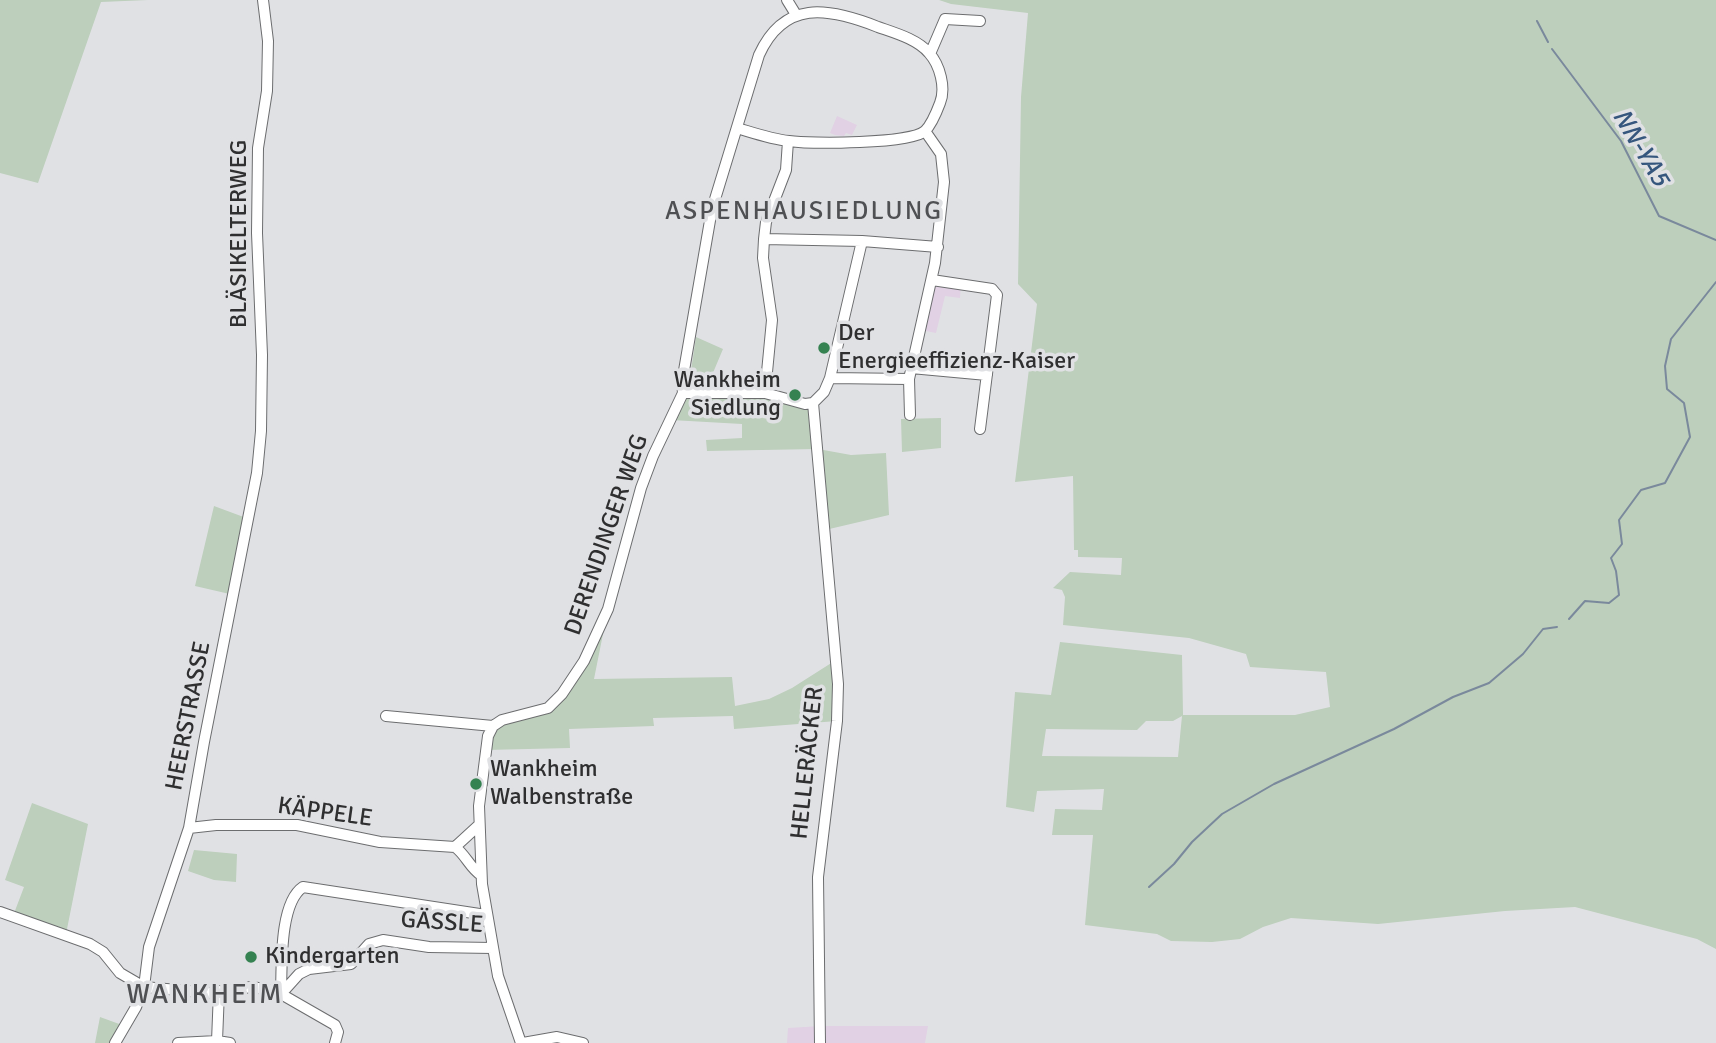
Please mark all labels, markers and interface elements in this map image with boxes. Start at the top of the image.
water label: NN-YA5 [1605,104,1675,192]
street label: BLÄSIKELTERWEG [226,140,254,328]
district label: ASPENHAUSIEDLUNG [667,196,941,228]
place label: Der Energieeffizienz-Kaiser [838,320,1075,376]
marker: Der Energieeffizienz-Kaiser [816,340,832,356]
place label: Wankheim Siedlung [673,367,781,423]
marker: Wankheim Siedlung [787,387,803,403]
street label: DERENDINGER WEG [559,431,655,639]
street label: HEERSTRASSE [160,639,218,793]
street label: HELLERÄCKER [786,685,830,841]
place label: Wankheim Walbenstraße [490,756,633,812]
marker: Wankheim Walbenstraße [468,776,484,792]
street label: KÄPPELE [276,792,374,834]
street label: GÄSSLE [400,906,484,940]
place label: Kindergarten [265,943,400,971]
marker: Kindergarten [243,949,259,965]
district label: WANKHEIM [127,979,283,1013]

